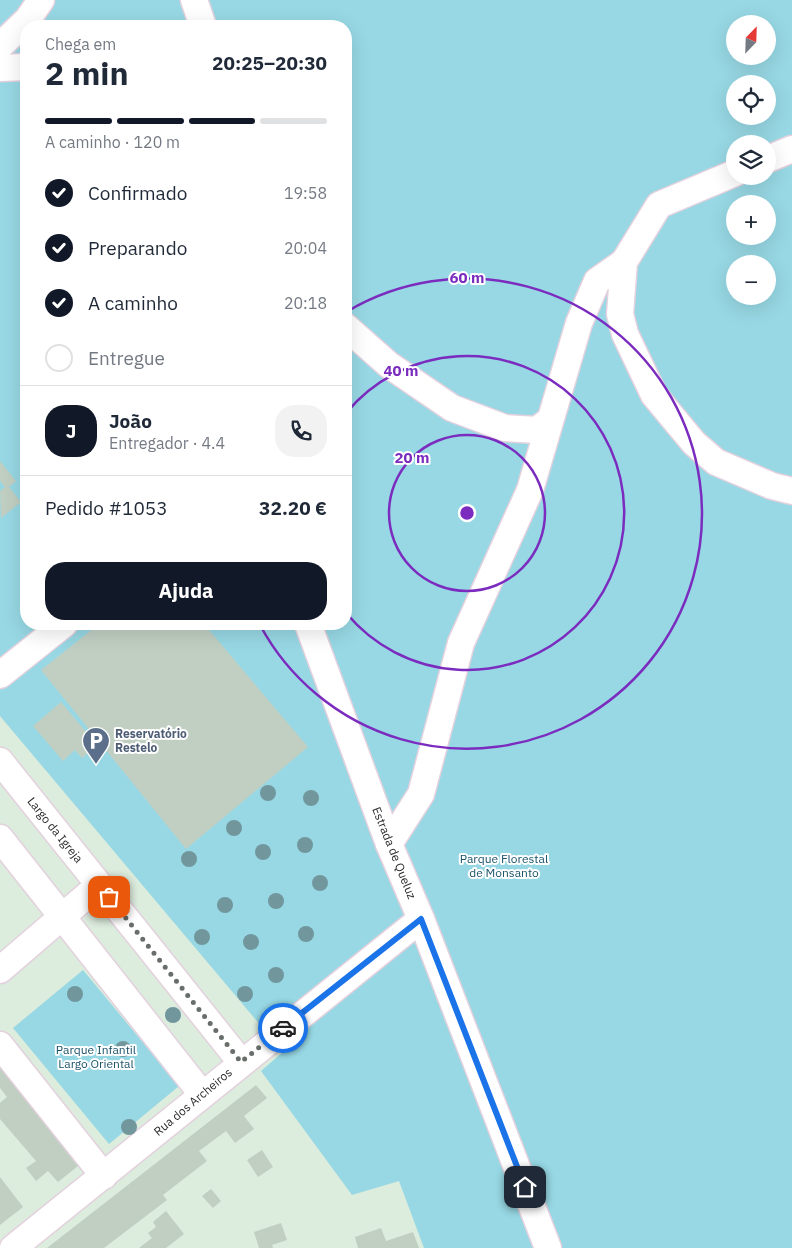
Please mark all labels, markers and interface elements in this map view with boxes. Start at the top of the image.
north arrow [726,15,776,65]
map controls [726,15,776,305]
text: Chega em [45,34,116,54]
text: 20:25–20:30 [212,51,327,75]
text: 2 min [45,52,129,94]
button: locate [726,75,776,125]
text: A caminho · 120 m [45,132,180,152]
button: layers [726,135,776,185]
icon: check [45,179,73,207]
text: Confirmado [88,181,187,205]
text: 19:58 [284,183,327,203]
button: + [726,195,776,245]
icon: check [45,234,73,262]
text: Preparando [88,236,187,260]
text: 20:04 [284,238,327,258]
button: − [726,255,776,305]
text: 60 m [450,268,484,287]
icon: check [45,289,73,317]
text: A caminho [88,291,178,315]
text: 20:18 [284,293,327,313]
text: Entregue [88,346,165,370]
text: 40 m [384,361,418,380]
button: phone [275,405,327,457]
text: João [109,409,152,433]
text: J [66,419,76,443]
text: Entregador · 4.4 [109,433,225,453]
text: 20 m [395,448,429,467]
text: Pedido #1053 [45,496,168,520]
text: 32.20 € [259,496,327,520]
centre of rings [458,504,476,522]
button: Ajuda [45,562,327,620]
parking icon: Reservatório Restelo [81,726,111,765]
place label: Reservatório Restelo [115,726,187,755]
street label: Largo da Igreja [24,794,87,866]
street label: Estrada de Queluz [369,805,420,901]
park label: Parque Florestal de Monsanto [460,851,548,880]
pin [88,876,130,918]
icon: bag [95,883,123,911]
courier [258,1003,308,1053]
icon: car [269,1014,297,1042]
park label: Parque Infantil Largo Oriental [56,1042,136,1071]
street label: Rua dos Archeiros [151,1064,235,1139]
pin [504,1166,546,1208]
icon: home [511,1173,539,1201]

